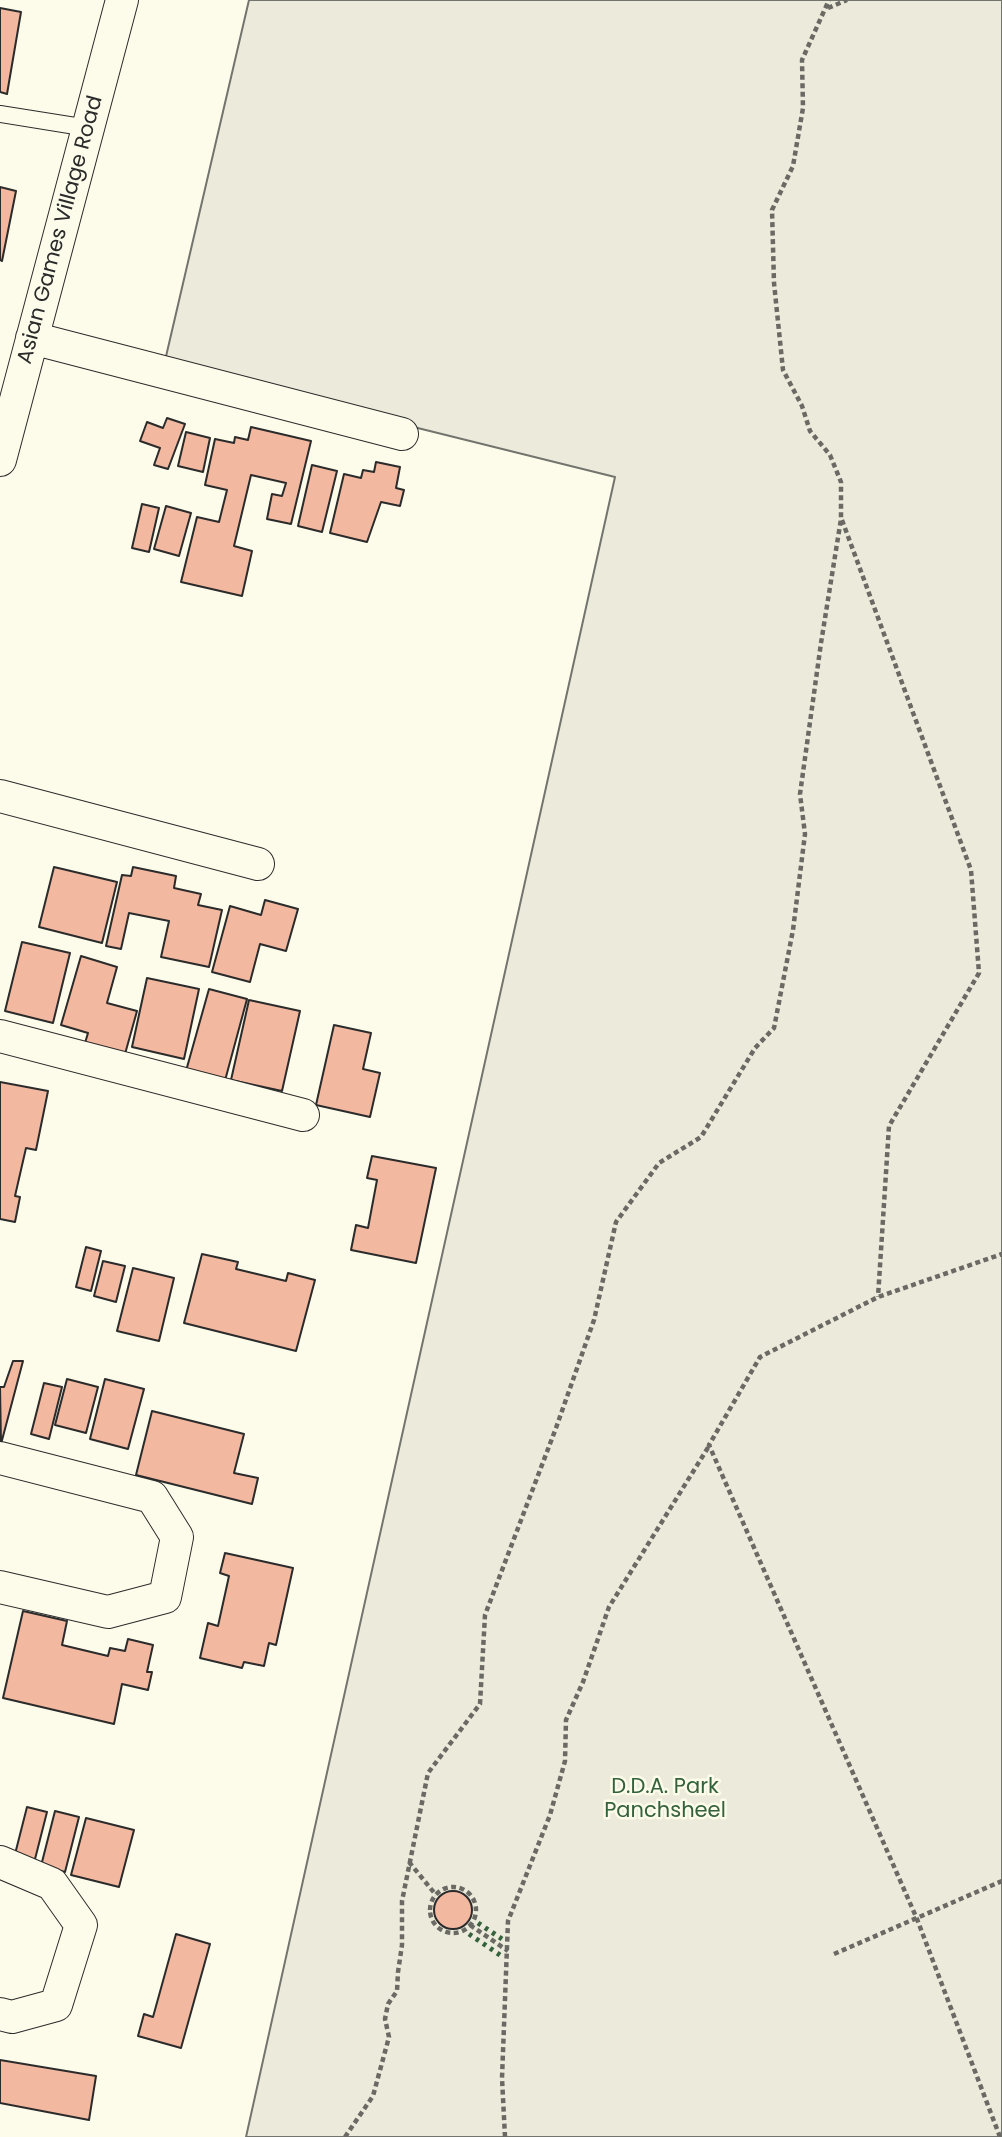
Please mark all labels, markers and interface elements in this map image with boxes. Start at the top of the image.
street label: Asian Games Village Road [13,93,109,367]
park label: D.D.A. Park Panchsheel [604,1775,726,1825]

